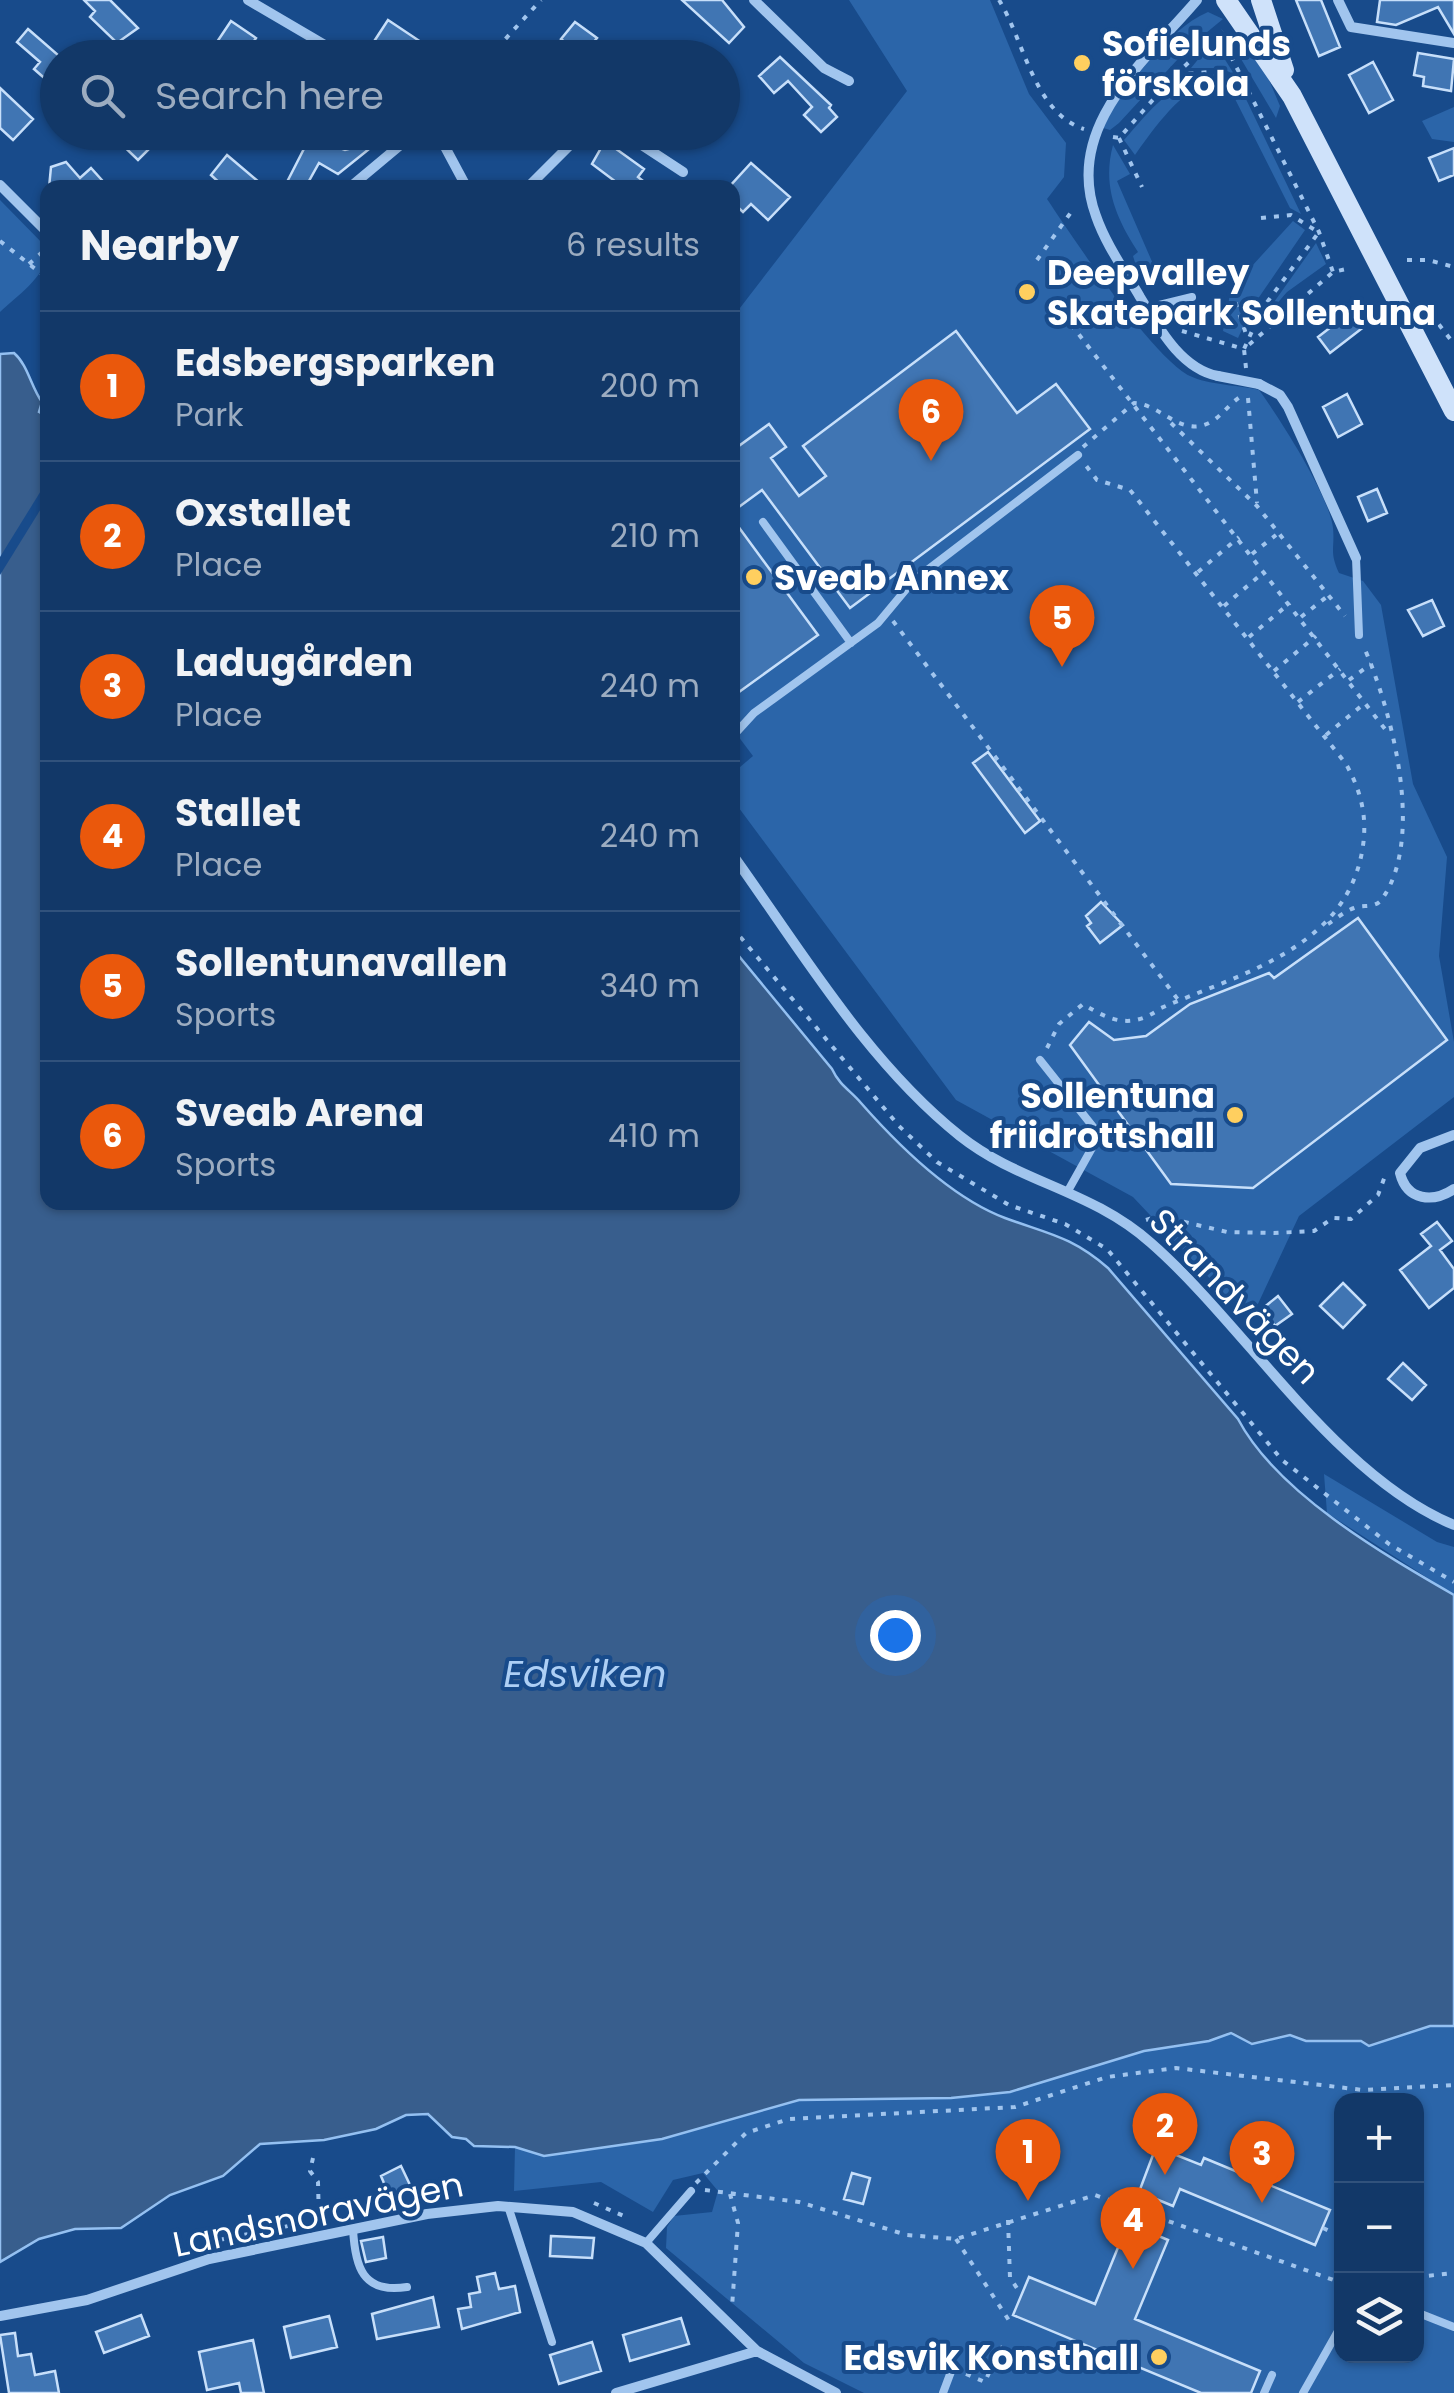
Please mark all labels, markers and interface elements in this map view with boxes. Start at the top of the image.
place label: Sofielunds förskola [1102,19,1291,108]
search box [40,40,740,150]
marker: Sofielunds förskola [1071,52,1093,74]
icon: search [75,68,130,123]
text: Search here [155,69,384,122]
text: Nearby [80,216,239,275]
text: 6 results [566,222,700,267]
place label: Deepvalley Skatepark Sollentuna [1047,248,1436,337]
marker: Deepvalley Skatepark Sollentuna [1016,281,1038,303]
text: Edsbergsparken [175,336,495,389]
text: 1 [106,363,119,408]
text: 200 m [600,363,700,408]
pin: 6 [898,378,964,461]
text: Park [175,392,244,437]
text: Oxstallet [175,486,351,539]
text: 2 [103,513,122,558]
text: 210 m [610,513,700,558]
text: Place [175,542,262,587]
place label: Sveab Annex [774,553,1009,602]
marker: Sveab Annex [743,566,765,588]
pin: 5 [1030,584,1094,667]
text: Ladugården [175,636,413,689]
text: 3 [103,663,122,708]
text: 240 m [600,663,700,708]
text: Place [175,692,262,737]
text: Stallet [175,786,301,839]
text: 4 [102,813,123,858]
text: 240 m [600,813,700,858]
text: Place [175,842,262,887]
text: Sollentunavallen [175,936,508,989]
text: 5 [102,963,123,1008]
text: 340 m [599,963,700,1008]
text: Sports [175,992,276,1037]
place label: Sollentuna friidrottshall [990,1071,1215,1160]
text: Sveab Arena [175,1086,424,1139]
marker: Sollentuna friidrottshall [1224,1104,1246,1126]
text: 6 [102,1113,123,1158]
text: 410 m [608,1113,700,1158]
text: Sports [175,1142,276,1187]
street label: Strandvägen [1138,1197,1332,1395]
your location [870,1610,921,1661]
water label: Edsviken [503,1647,667,1700]
pin: 2 [1132,2092,1198,2175]
map controls [1334,2093,1424,2363]
button: + [1334,2093,1424,2183]
pin: 1 [996,2118,1060,2201]
pin: 3 [1230,2120,1294,2203]
street label: Landsnoravägen [168,2159,468,2269]
button: − [1334,2183,1424,2273]
pin: 4 [1100,2186,1166,2269]
button: layers [1334,2273,1424,2363]
place label: Edsvik Konsthall [843,2333,1139,2382]
marker: Edsvik Konsthall [1148,2346,1170,2368]

